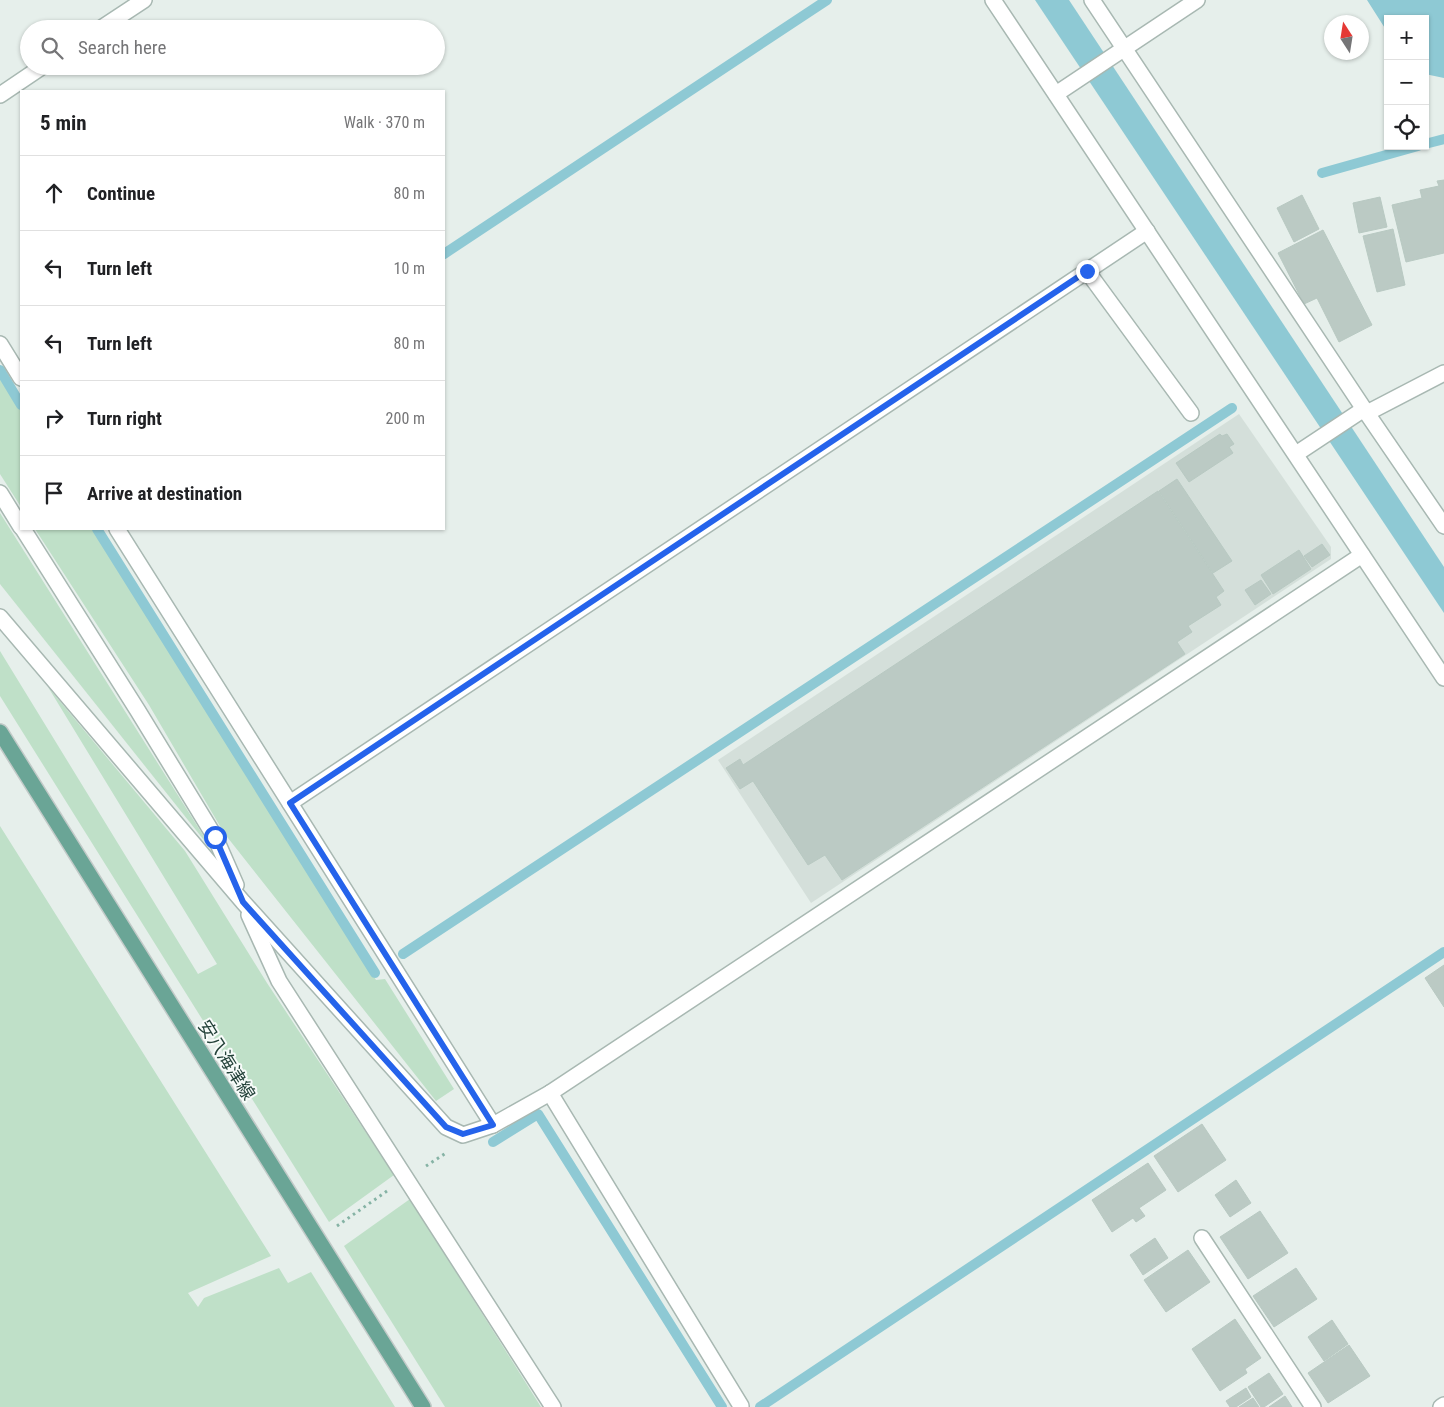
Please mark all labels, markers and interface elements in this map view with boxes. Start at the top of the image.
north arrow [1324,15,1369,60]
map controls [1384,15,1429,150]
button: + [1384,15,1429,60]
search box [20,20,445,75]
icon: search [38,34,66,62]
text: Search here [78,36,166,59]
button: − [1384,60,1429,105]
button: locate [1384,105,1429,150]
text: 5 min [40,111,87,135]
text: Walk · 370 m [344,113,425,132]
icon: ahead [40,179,68,207]
text: Continue [87,182,155,205]
text: 80 m [393,184,425,203]
icon: left [40,254,68,282]
text: Turn left [87,257,152,280]
text: 10 m [393,259,425,278]
route end [1076,260,1099,283]
icon: left [40,329,68,357]
text: Turn left [87,332,152,355]
text: 80 m [393,334,425,353]
icon: right [40,404,68,432]
text: Turn right [87,407,162,430]
text: 200 m [386,409,425,428]
icon: arrive [40,479,68,507]
text: Arrive at destination [87,482,242,505]
route start [204,826,227,849]
street label: 安八海津線 [194,1016,260,1104]

